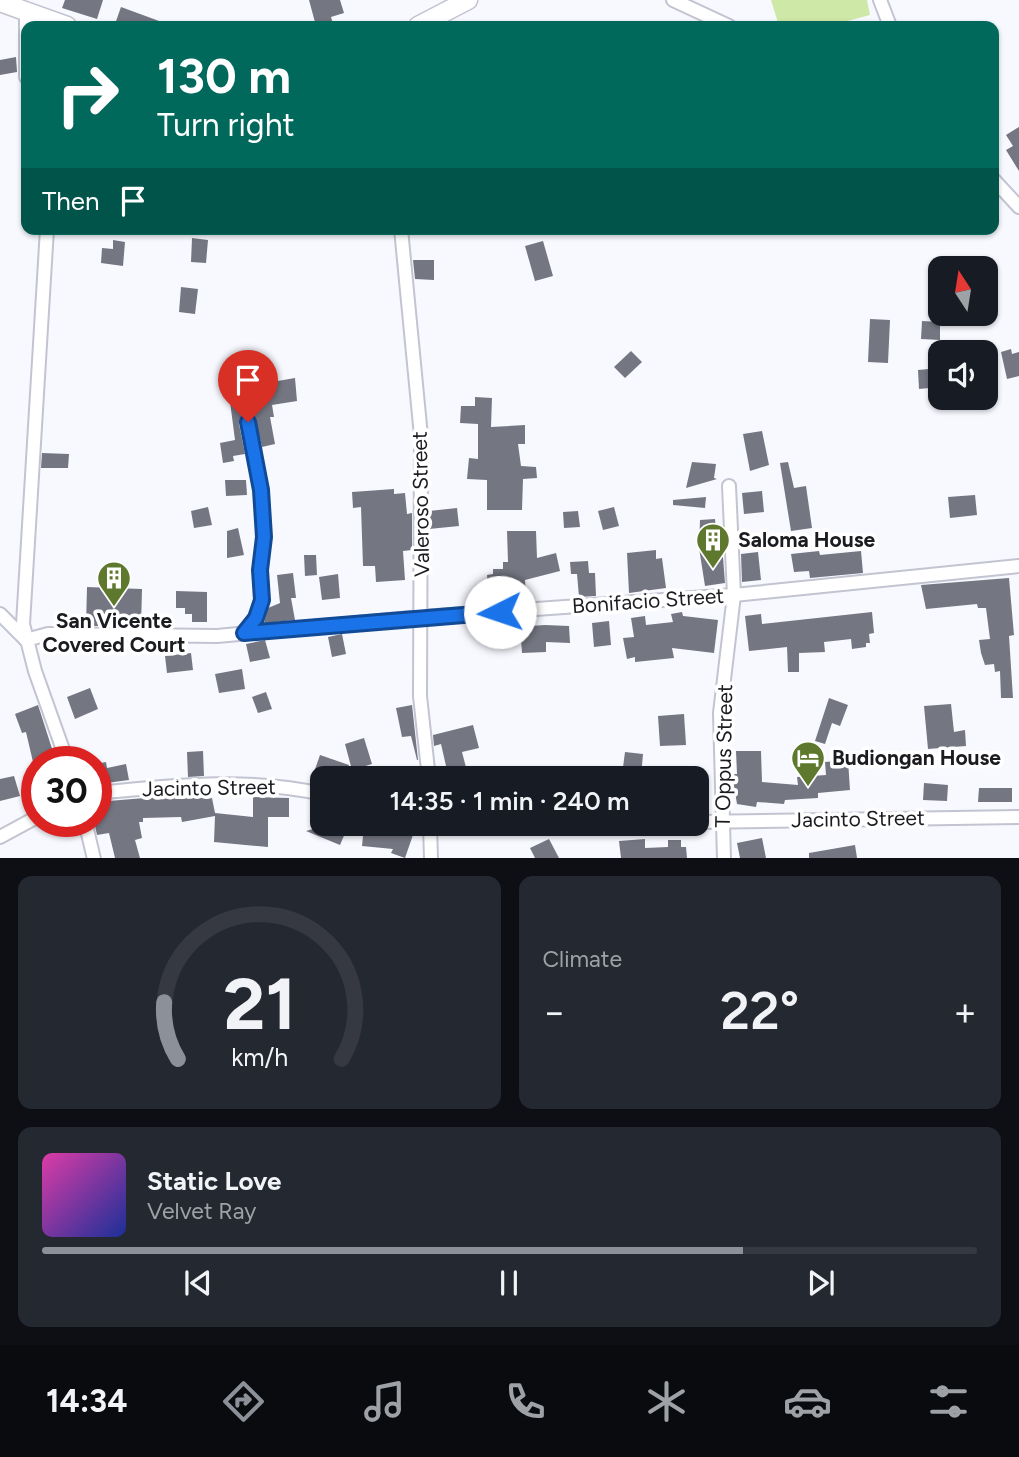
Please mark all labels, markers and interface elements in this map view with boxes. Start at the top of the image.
text: 130 m [157,46,291,105]
icon: right [42,49,133,140]
text: Turn right [157,106,295,144]
icon: arrive [114,182,152,220]
text: Then [42,185,100,217]
north arrow [928,256,998,326]
map controls [928,256,998,410]
button: sound [928,340,998,410]
pin [218,350,278,422]
icon: arrive [229,361,267,399]
street label: Valeroso Street [407,431,434,577]
building icon: Saloma House [694,521,732,570]
place label: Saloma House [738,527,875,552]
building icon: San Vicente Covered Court [95,559,133,608]
position arrow [463,575,537,649]
street label: Bonifacio Street [571,583,725,618]
place label: San Vicente Covered Court [43,608,185,657]
street label: T Oppus Street [710,684,737,828]
hotel icon: Budiongan House [789,739,827,788]
place label: Budiongan House [832,745,1001,770]
speed limit sign: 30 [21,746,112,837]
street label: Jacinto Street [142,774,276,801]
text: 14:35 · 1 min · 240 m [390,785,629,817]
street label: Jacinto Street [791,805,925,832]
text: Climate [543,945,622,973]
text: 21 [223,960,296,1047]
text: 22° [720,980,799,1042]
text: − [543,989,566,1035]
text: + [953,989,977,1035]
text: km/h [231,1041,288,1071]
text: Static Love [147,1165,281,1197]
text: Velvet Ray [147,1197,256,1225]
icon: previous [179,1264,217,1302]
icon: pause [490,1264,528,1302]
icon: next [802,1264,840,1302]
icon: directions [219,1377,268,1426]
icon: music [360,1377,409,1426]
icon: phone [501,1377,550,1426]
icon: climate [642,1377,691,1426]
icon: car [783,1377,832,1426]
icon: filters [924,1377,973,1426]
text: 14:34 [46,1382,127,1420]

